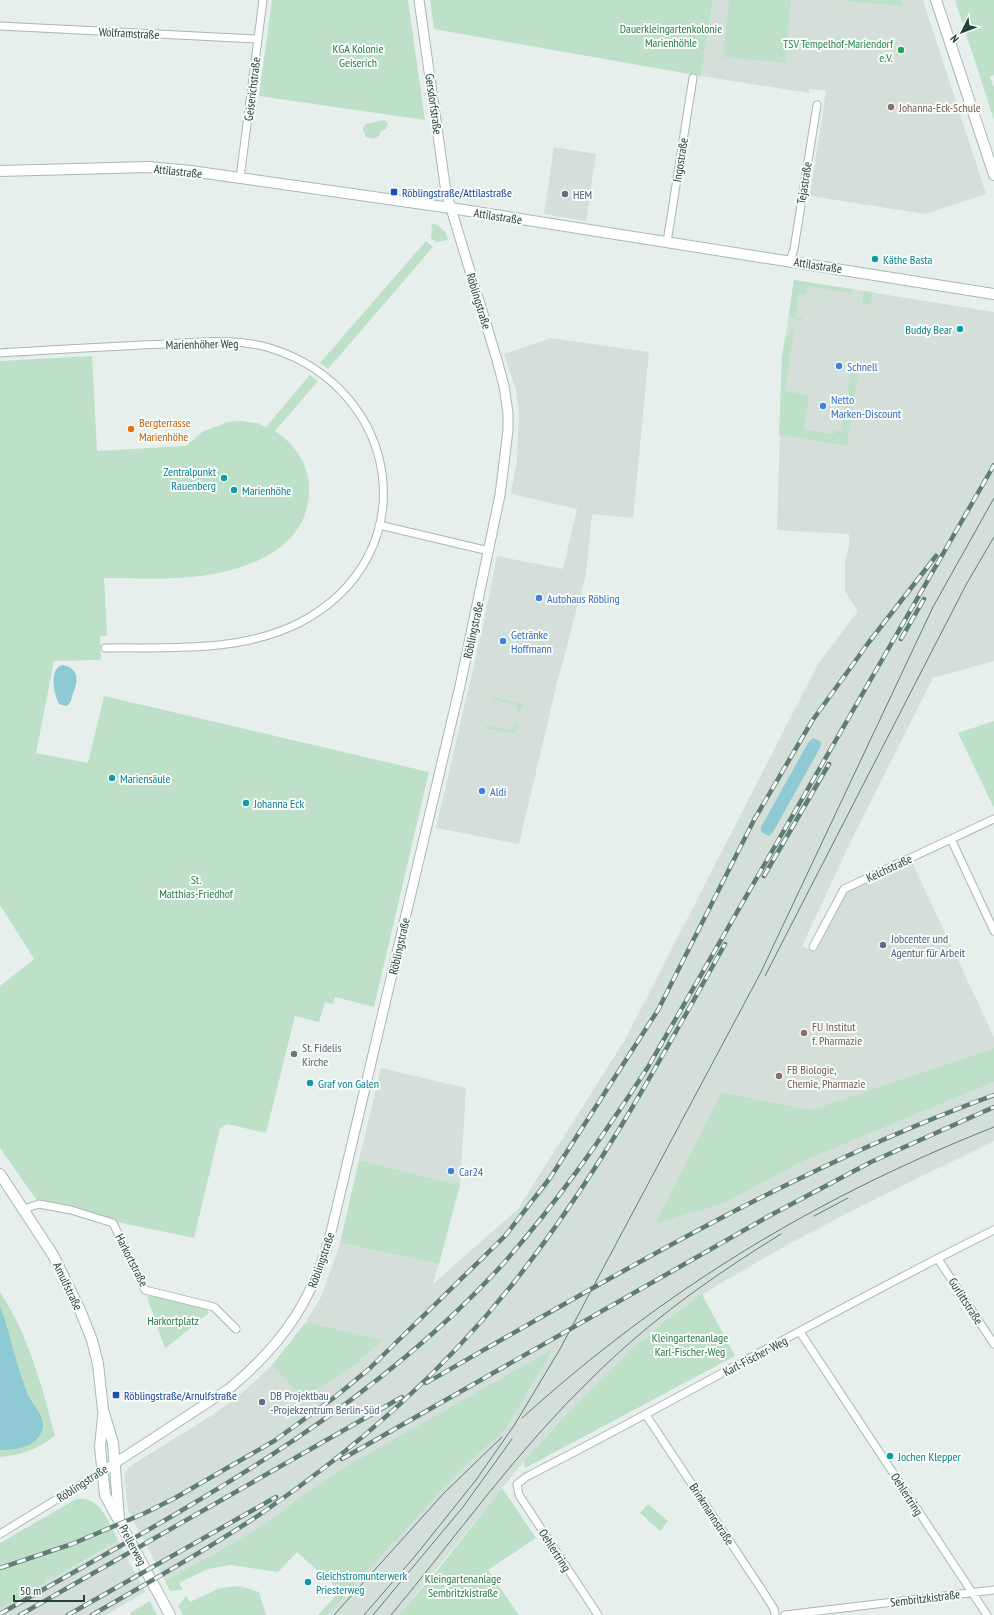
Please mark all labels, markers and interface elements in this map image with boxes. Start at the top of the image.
north arrow [942,12,982,52]
park label: Dauerkleingartenkolonie Marienhöhle [620,21,722,50]
street label: Wolframstraße [98,24,160,42]
text: N [947,32,962,46]
place label: TSV Tempelhof-Mariendorf e.V. [783,36,894,65]
park label: KGA Kolonie Geiserich [333,41,383,70]
marker: TSV Tempelhof-Mariendorf e.V. [896,45,906,55]
street label: Geiserichstraße [241,56,263,122]
street label: Gersdorfstraße [422,73,446,135]
place label: Johanna-Eck-Schule [898,100,981,115]
marker: Johanna-Eck-Schule [886,102,896,112]
street label: Ingostraße [669,137,691,183]
street label: Attilastraße [153,161,203,181]
street label: Tejastraße [793,161,815,205]
place label: Röblingstraße/Attilastraße [402,185,512,200]
marker: Röblingstraße/Attilastraße [389,187,399,197]
place label: HEM [573,187,592,202]
marker: HEM [560,189,570,199]
street label: Attilastraße [473,205,523,227]
place label: Käthe Basta [883,252,933,267]
street label: Attilastraße [793,254,843,276]
marker: Käthe Basta [870,254,880,264]
street label: Röblingstraße [463,271,495,331]
place label: Buddy Bear [905,322,953,337]
marker: Buddy Bear [955,324,965,334]
street label: Marienhöher Weg [166,336,238,352]
place label: Schnell [847,359,878,374]
marker: Schnell [834,361,844,371]
place label: Netto Marken-Discount [831,392,902,421]
marker: Netto Marken-Discount [818,401,828,411]
place label: Bergterrasse Marienhöhe [139,415,191,444]
marker: Bergterrasse Marienhöhe [126,424,136,434]
place label: Zentralpunkt Rauenberg [163,464,217,493]
marker: Zentralpunkt Rauenberg [219,473,229,483]
place label: Marienhöhe [242,483,291,498]
marker: Marienhöhe [229,485,239,495]
place label: Autohaus Röbling [547,591,620,606]
marker: Autohaus Röbling [534,593,544,603]
street label: Röblingstraße [460,600,486,660]
place label: Getränke Hoffmann [511,627,552,656]
marker: Getränke Hoffmann [498,636,508,646]
place label: Mariensäule [120,771,170,786]
marker: Mariensäule [107,773,117,783]
place label: Aldi [490,784,506,799]
marker: Aldi [477,786,487,796]
place label: Johanna Eck [253,796,304,811]
marker: Johanna Eck [241,798,251,808]
street label: Kelchstraße [864,851,914,885]
park label: St. Matthias-Friedhof [159,872,234,901]
street label: Röblingstraße [385,916,413,976]
place label: Jobcenter und Agentur für Arbeit [890,931,966,960]
marker: Jobcenter und Agentur für Arbeit [878,940,888,950]
place label: FU Institut f. Pharmazie [812,1019,862,1048]
marker: FU Institut f. Pharmazie [799,1028,809,1038]
place label: St. Fidelis Kirche [302,1040,342,1069]
marker: St. Fidelis Kirche [289,1049,299,1059]
place label: FB Biologie, Chemie, Pharmazie [787,1062,865,1091]
marker: FB Biologie, Chemie, Pharmazie [774,1071,784,1081]
place label: Graf von Galen [318,1076,379,1091]
marker: Graf von Galen [305,1078,315,1088]
place label: Car24 [459,1164,484,1179]
marker: Car24 [446,1166,456,1176]
street label: Röblingstraße [305,1230,338,1290]
street label: Harkortstraße [112,1231,152,1289]
street label: Arnulfstraße [50,1260,86,1313]
street label: Gurlittstraße [945,1275,987,1327]
park label: Harkortplatz [147,1313,199,1328]
park label: Kleingartenanlage Karl-Fischer-Weg [652,1330,728,1359]
street label: Karl-Fischer-Weg [720,1333,790,1379]
place label: Röblingstraße/Arnulfstraße [124,1388,237,1403]
place label: DB Projektbau -Projekzentrum Berlin-Süd [270,1388,379,1417]
marker: Röblingstraße/Arnulfstraße [111,1390,121,1400]
marker: DB Projektbau -Projekzentrum Berlin-Süd [257,1397,267,1407]
place label: Jochen Klepper [897,1449,961,1464]
marker: Jochen Klepper [885,1451,895,1461]
street label: Röblingstraße [54,1461,110,1505]
street label: Oehlertring [888,1470,926,1518]
street label: Brinkmannstraße [686,1480,738,1548]
street label: Prellerweg [116,1522,150,1568]
street label: Oehlertring [536,1526,574,1574]
place label: Gleichstromunterwerk Priesterweg [316,1568,408,1597]
park label: Kleingartenanlage Sembritzkistraße [425,1571,501,1600]
scale bar [14,1577,84,1603]
marker: Gleichstromunterwerk Priesterweg [303,1577,313,1587]
text: 50 m [20,1583,41,1598]
street label: Sembritzkistraße [889,1586,961,1610]

